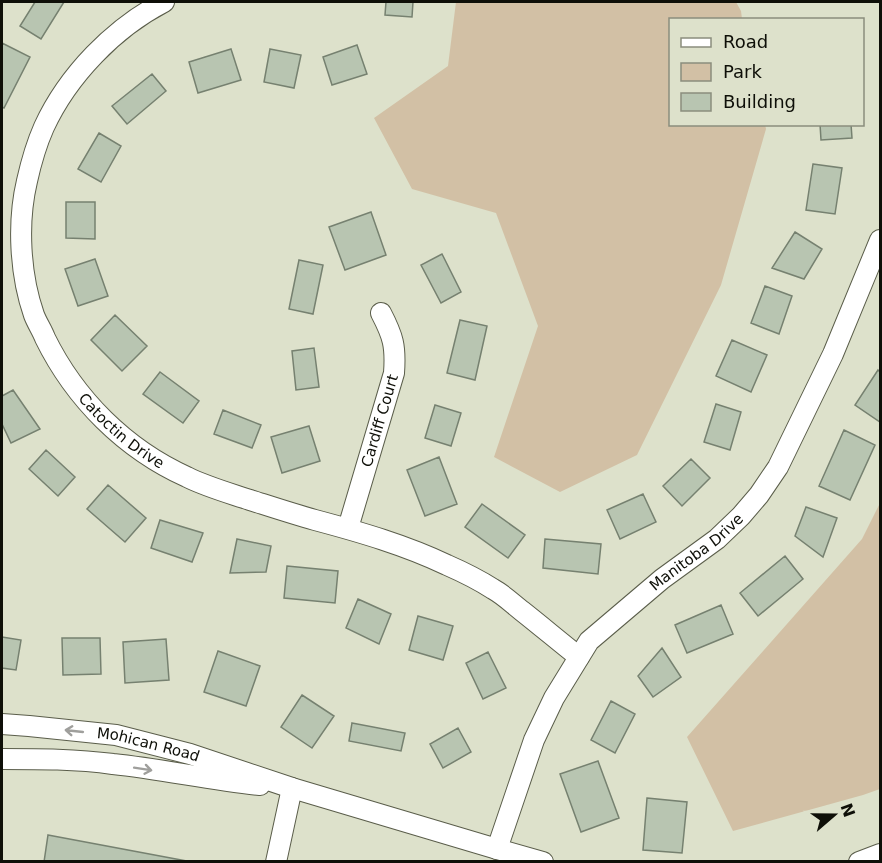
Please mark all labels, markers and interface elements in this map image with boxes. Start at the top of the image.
legend [669,18,864,126]
text: Road [723,31,768,52]
text: Park [723,61,762,82]
text: Building [723,91,796,112]
street label: Cardiff Court [358,372,402,469]
street label: Catoctin Drive [75,389,167,472]
street label: Manitoba Drive [646,510,747,595]
street label: Mohican Road [96,724,202,766]
one-way arrow [64,725,84,736]
one-way arrow [133,763,153,774]
north arrow [804,785,864,845]
text: N [836,800,859,820]

